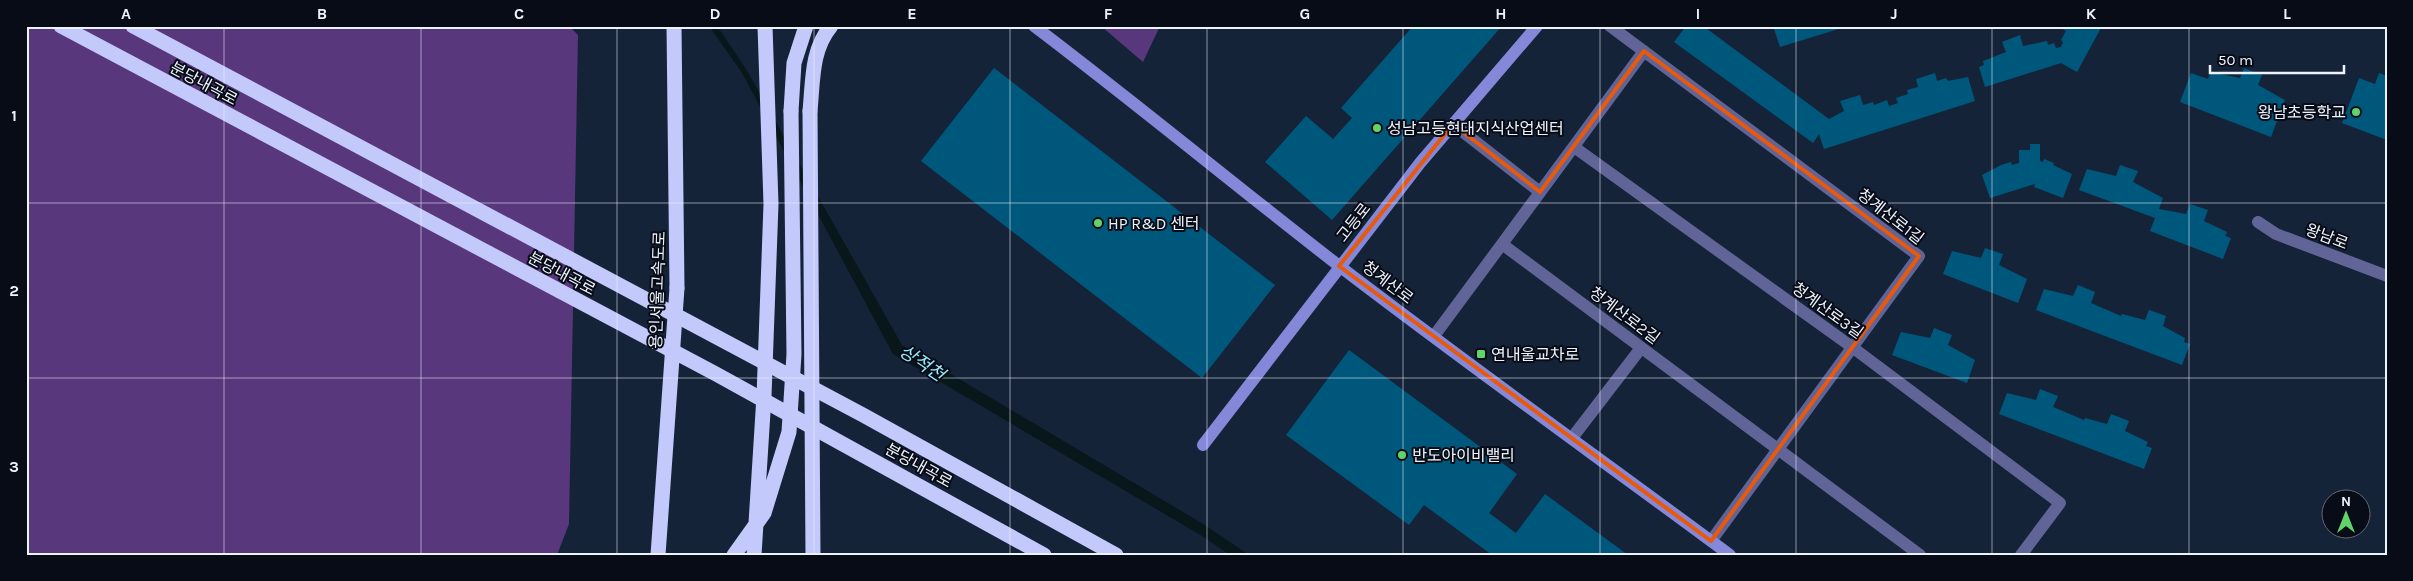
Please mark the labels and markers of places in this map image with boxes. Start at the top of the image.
place label: 왕남초등학교 [2258,103,2346,122]
marker: 왕남초등학교 [2350,106,2362,118]
place label: 성남고등현대지식산업센터 [1387,119,1564,138]
marker: 성남고등현대지식산업센터 [1371,122,1383,134]
place label: HP R&D 센터 [1108,214,1200,233]
marker: HP R&D 센터 [1092,217,1104,229]
place label: 연내울교차로 [1491,345,1580,364]
marker: 연내울교차로 [1475,348,1487,360]
place label: 반도아이비밸리 [1412,446,1515,465]
marker: 반도아이비밸리 [1396,449,1408,461]

